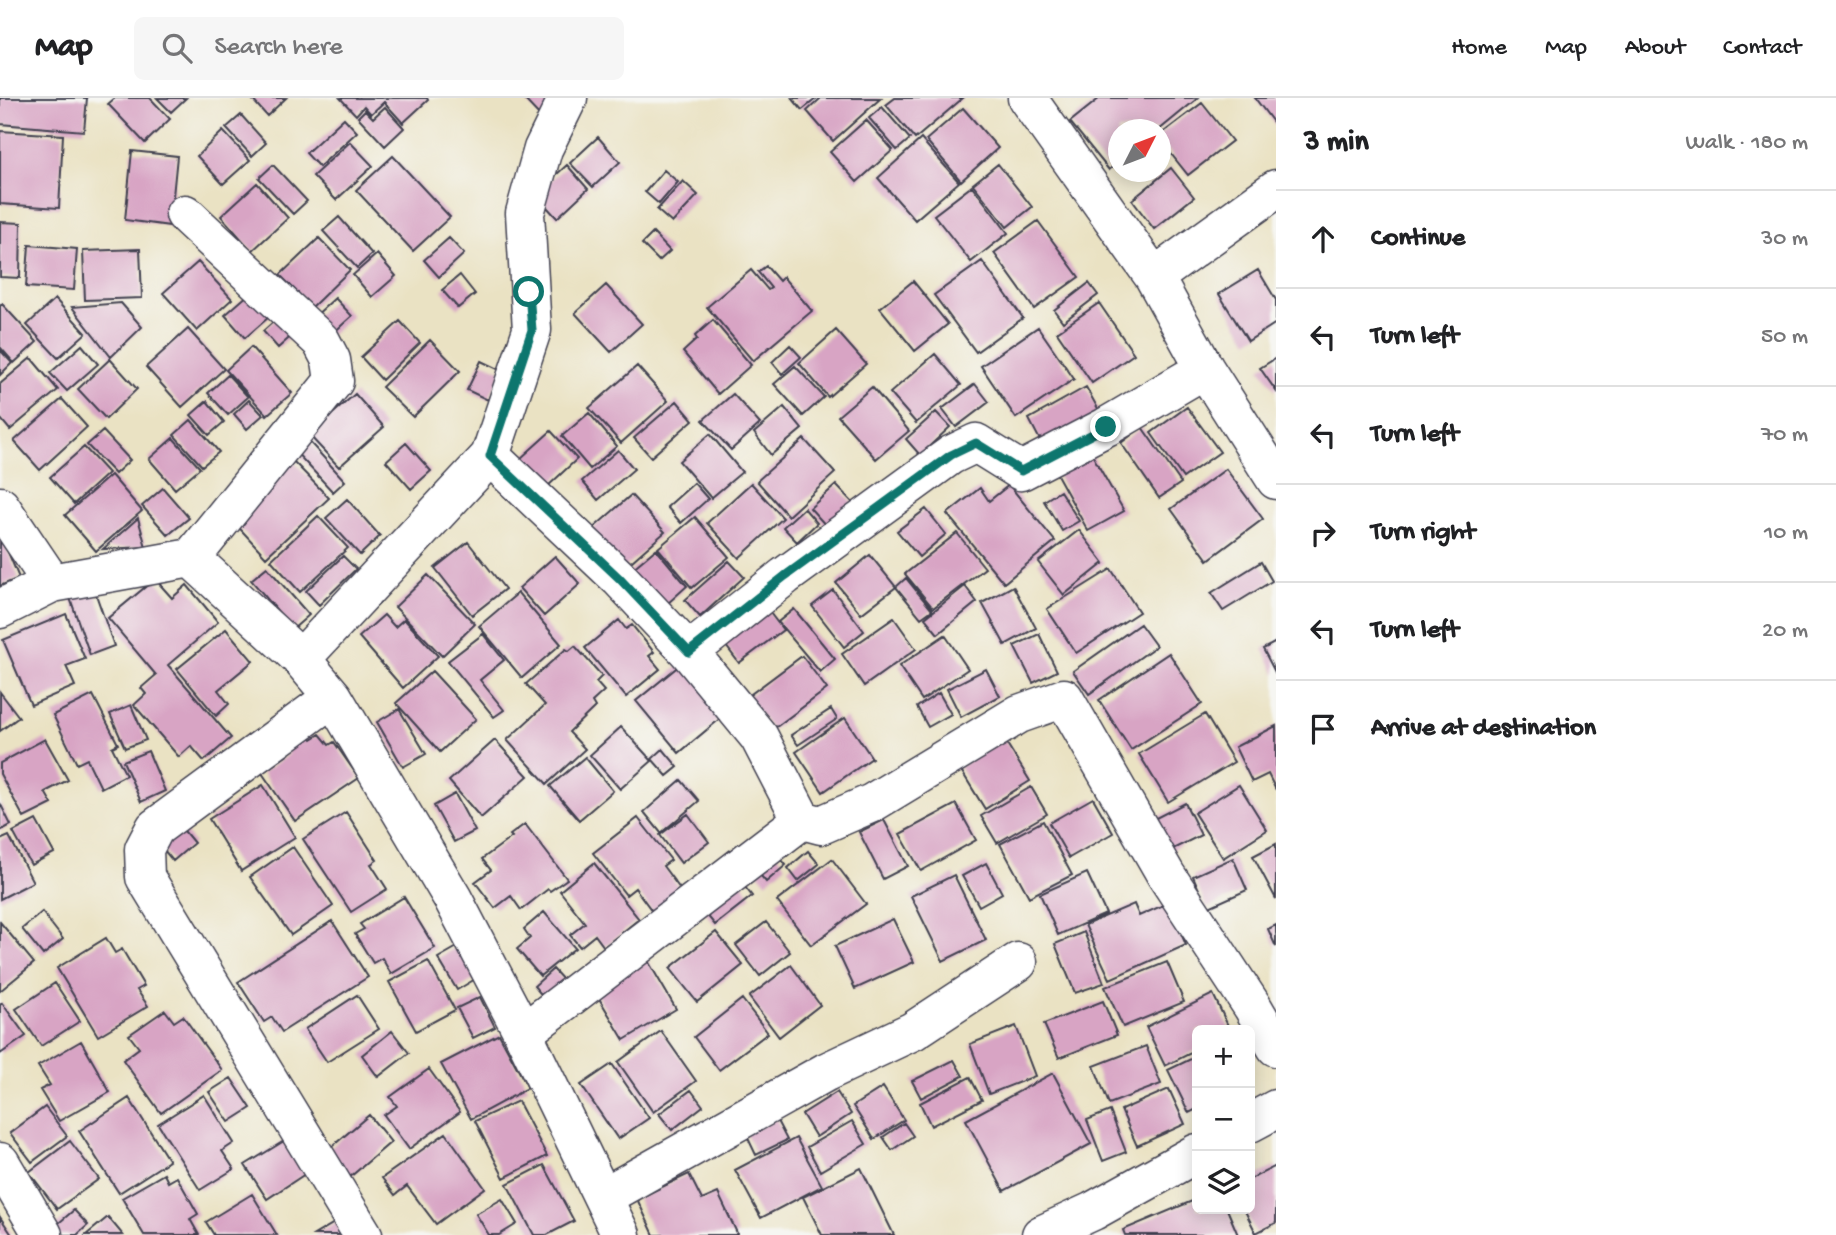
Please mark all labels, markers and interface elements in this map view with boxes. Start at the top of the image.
search box [134,17,624,80]
text: Map [35,29,92,67]
icon: search [158,29,196,67]
text: Search here [214,33,343,64]
text: Home [1451,34,1507,63]
text: Map [1545,34,1587,63]
text: About [1625,34,1685,63]
text: Contact [1723,34,1801,63]
north arrow [1108,119,1171,182]
text: 3 min [1304,126,1369,161]
text: Walk · 180 m [1686,130,1808,157]
icon: ahead [1304,220,1342,258]
text: Continue [1371,224,1465,255]
text: 30 m [1761,226,1808,253]
route start [513,276,544,307]
icon: left [1304,318,1342,356]
text: Turn left [1371,322,1459,353]
text: 50 m [1761,324,1808,351]
route end [1090,411,1121,442]
icon: left [1304,416,1342,454]
text: Turn left [1371,420,1459,451]
text: 70 m [1761,422,1808,449]
icon: right [1304,514,1342,552]
text: Turn right [1371,518,1475,549]
text: 10 m [1764,520,1808,547]
icon: left [1304,612,1342,650]
text: Turn left [1371,616,1459,647]
text: 20 m [1762,618,1808,645]
icon: arrive [1304,710,1342,748]
text: Arrive at destination [1371,714,1596,745]
map controls [1192,1025,1255,1214]
button: + [1192,1025,1255,1088]
button: − [1192,1088,1255,1151]
button: layers [1192,1151,1255,1214]

